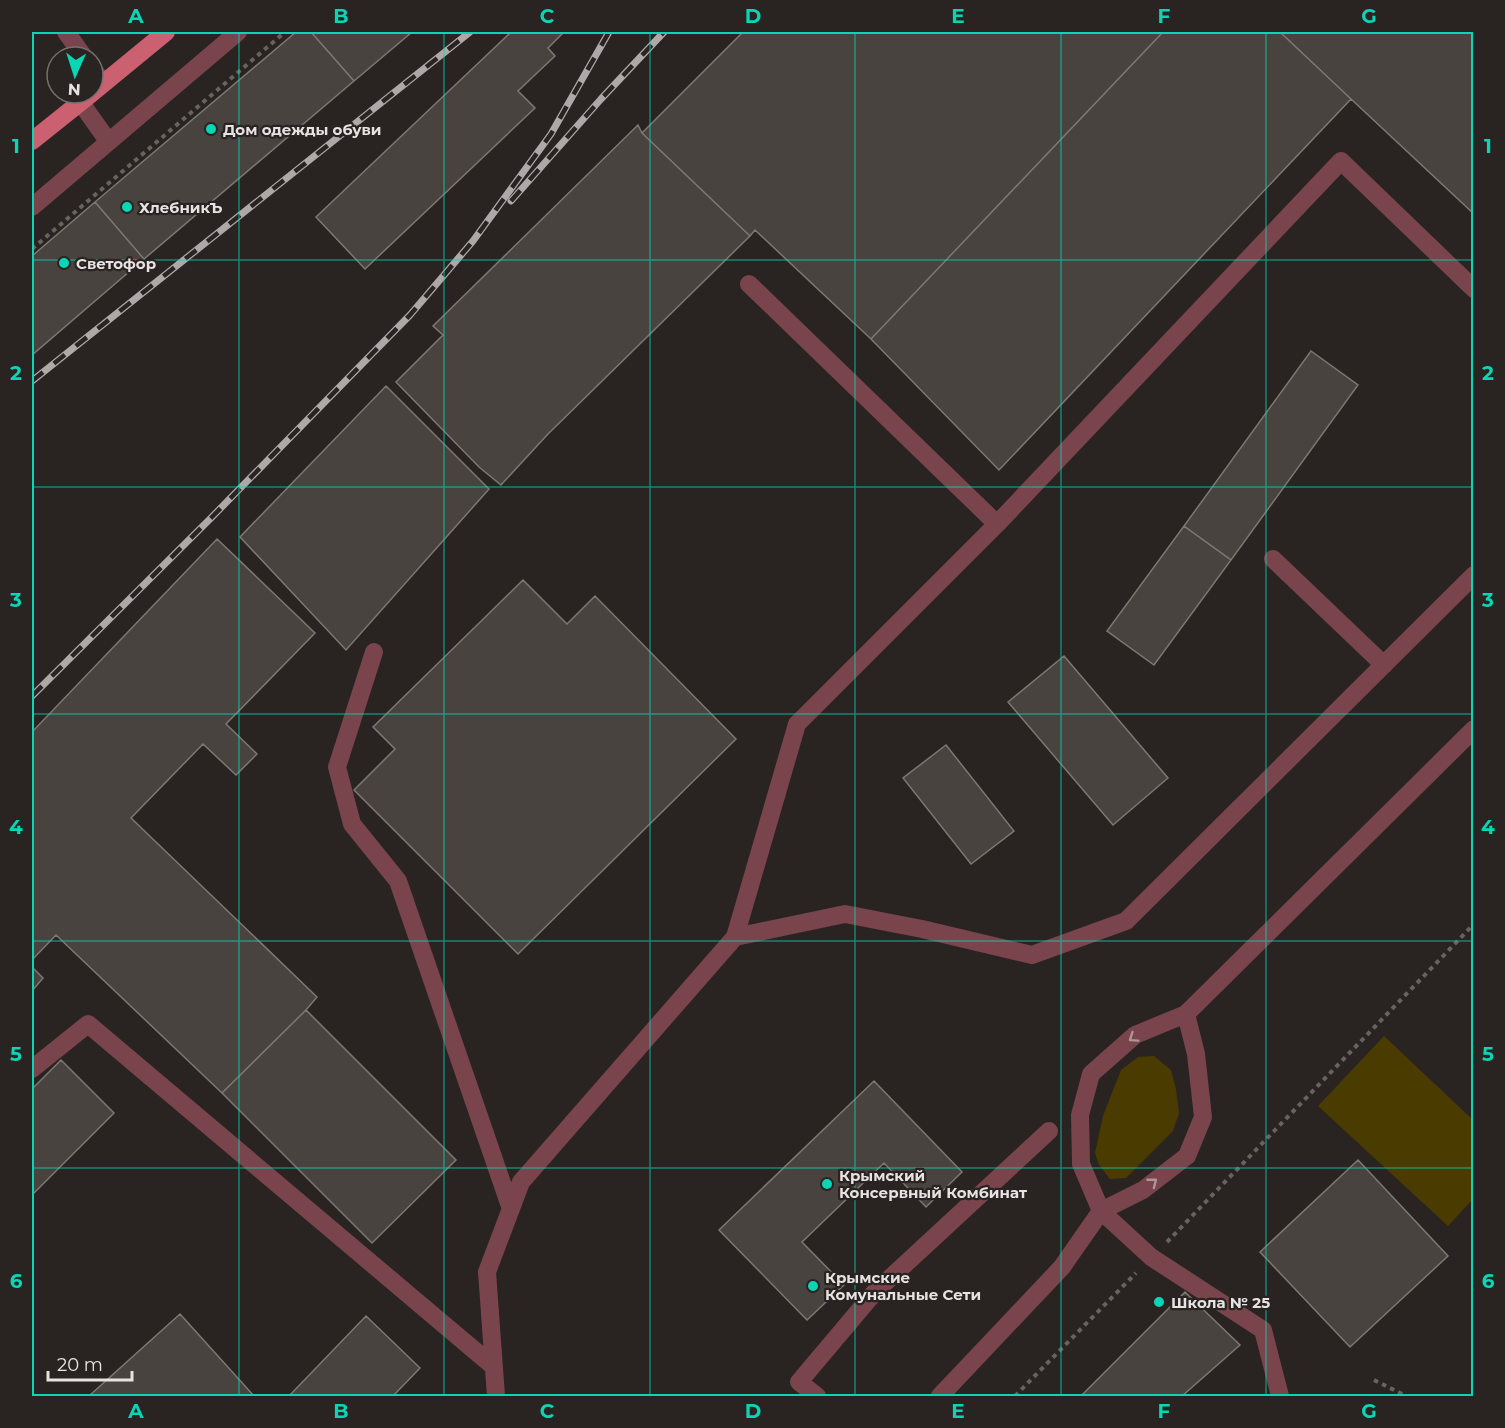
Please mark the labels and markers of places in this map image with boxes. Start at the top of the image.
place label: Дом одежды обуви [223,120,382,139]
marker: Дом одежды обуви [204,122,218,136]
place label: ХлебникЪ [139,198,223,217]
marker: ХлебникЪ [120,200,134,214]
place label: Светофор [76,254,156,273]
marker: Светофор [57,256,71,270]
place label: Крымский Консервный Комбинат [839,1166,1027,1202]
marker: Крымский Консервный Комбинат [820,1177,834,1191]
place label: Крымские Комунальные Сети [825,1268,981,1304]
marker: Крымские Комунальные Сети [806,1279,820,1293]
place label: Школа № 25 [1171,1293,1270,1312]
marker: Школа № 25 [1152,1295,1166,1309]

